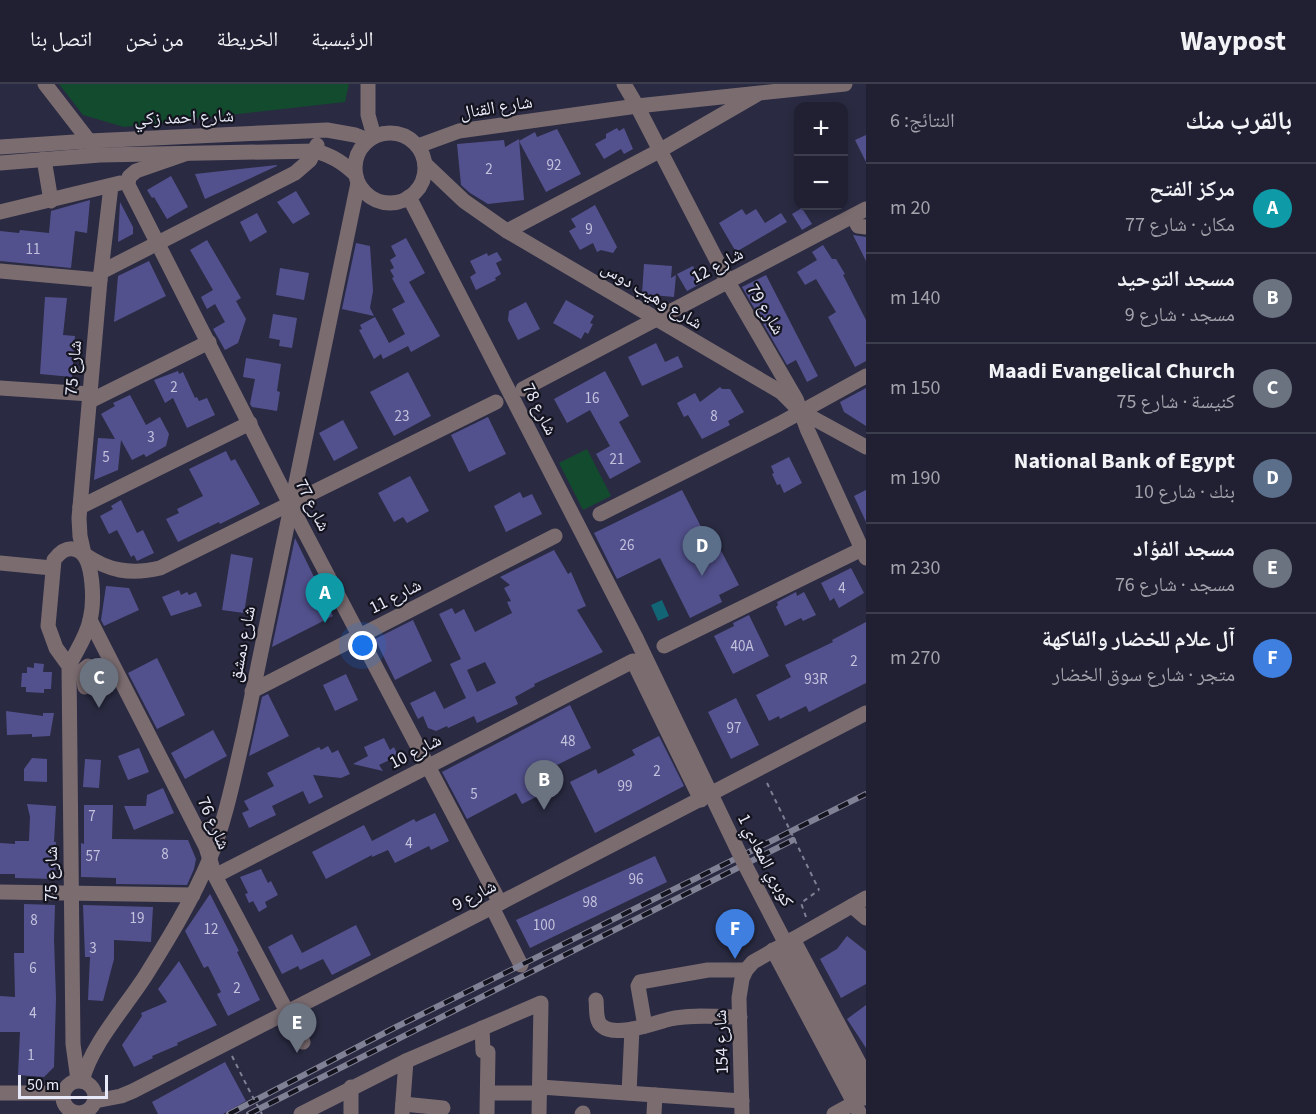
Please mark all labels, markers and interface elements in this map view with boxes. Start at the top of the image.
text: Waypost [1180,21,1286,61]
text: اتصل بنا [30,24,92,54]
text: من نحن [125,24,183,54]
text: الخريطة [216,24,278,54]
text: الرئيسية [311,24,374,54]
street label: شارع القنال [458,89,534,126]
map controls [794,102,848,210]
button: + [794,102,848,156]
text: بالقرب منك [1185,102,1292,139]
street label: شارع احمد زكي [134,103,234,133]
text: النتائج: 6 [890,107,955,135]
house number: 92 [547,155,561,176]
button: − [794,156,848,210]
house number: 2 [485,159,493,180]
text: مركز الفتح [1149,173,1235,205]
text: 20 m [890,194,930,222]
text: A [1267,194,1278,222]
text: مكان · شارع 77 [1125,211,1235,239]
house number: 9 [585,219,593,240]
house number: 11 [26,239,40,260]
street label: شارع 12 [687,241,748,290]
street label: شارع وهيب دوس [596,255,707,336]
text: مسجد التوحيد [1117,263,1235,295]
street label: شارع 79 [741,279,791,340]
text: 140 m [890,284,940,312]
text: B [1266,284,1279,312]
text: مسجد · شارع 9 [1125,301,1235,329]
street label: شارع 75 [59,339,88,397]
text: Maadi Evangelical Church [988,355,1235,387]
text: 150 m [890,374,940,402]
text: C [1267,374,1278,402]
house number: 2 [170,377,178,398]
street label: شارع 78 [516,379,563,440]
house number: 16 [585,388,599,409]
text: كنيسة · شارع 75 [1116,388,1235,416]
house number: 23 [395,406,409,427]
house number: 8 [710,406,718,427]
house number: 3 [147,427,155,448]
text: National Bank of Egypt [1014,445,1235,477]
house number: 5 [102,447,110,468]
house number: 21 [610,449,624,470]
text: 190 m [890,464,940,492]
text: D [1266,464,1279,492]
street label: شارع 77 [289,475,336,536]
text: بنك · شارع 10 [1134,478,1235,506]
pin: D [682,526,722,576]
text: مسجد الفؤاد [1133,533,1235,565]
house number: 26 [620,535,634,556]
text: 230 m [890,554,940,582]
text: E [1267,554,1278,582]
text: مسجد · شارع 76 [1115,571,1235,599]
street label: شارع 11 [365,573,426,620]
pin: A [306,574,344,623]
house number: 4 [838,578,846,599]
street label: شارع دمشق [223,604,262,684]
text: آل علام للخضار والفاكهة [1042,623,1235,655]
your location [348,631,377,660]
house number: 40A [730,636,754,657]
text: 270 m [890,644,940,672]
text: F [1267,644,1278,672]
house number: 2 [850,651,858,672]
pin: C [80,658,118,708]
text: متجر · شارع سوق الخضار [1052,661,1235,689]
house number: 93R [804,669,828,690]
house number: 97 [727,718,741,739]
street label: شارع 10 [385,728,446,775]
house number: 48 [561,731,575,752]
pin: B [524,760,564,810]
house number: 2 [653,761,661,782]
house number: 99 [618,776,632,797]
house number: 5 [470,784,478,805]
street label: شارع 76 [191,793,236,854]
house number: 7 [88,806,96,827]
street label: كوبري المعادي 1 [730,809,800,912]
house number: 4 [405,833,413,854]
house number: 8 [161,844,169,865]
street label: شارع 75 [39,846,64,902]
house number: 57 [86,846,100,867]
house number: 96 [629,869,643,890]
street label: شارع 9 [448,874,501,917]
house number: 98 [583,892,597,913]
house number: 19 [130,908,144,929]
house number: 8 [30,910,38,931]
pin: F [716,910,754,959]
house number: 100 [533,915,555,936]
house number: 12 [204,919,218,940]
house number: 3 [89,938,97,959]
house number: 6 [29,958,37,979]
house number: 2 [233,978,241,999]
house number: 4 [29,1003,37,1024]
pin: E [278,1004,316,1053]
street label: شارع 154 [708,1009,735,1075]
house number: 1 [27,1045,35,1066]
scale bar [18,1072,108,1100]
text: 50 m [27,1074,59,1096]

